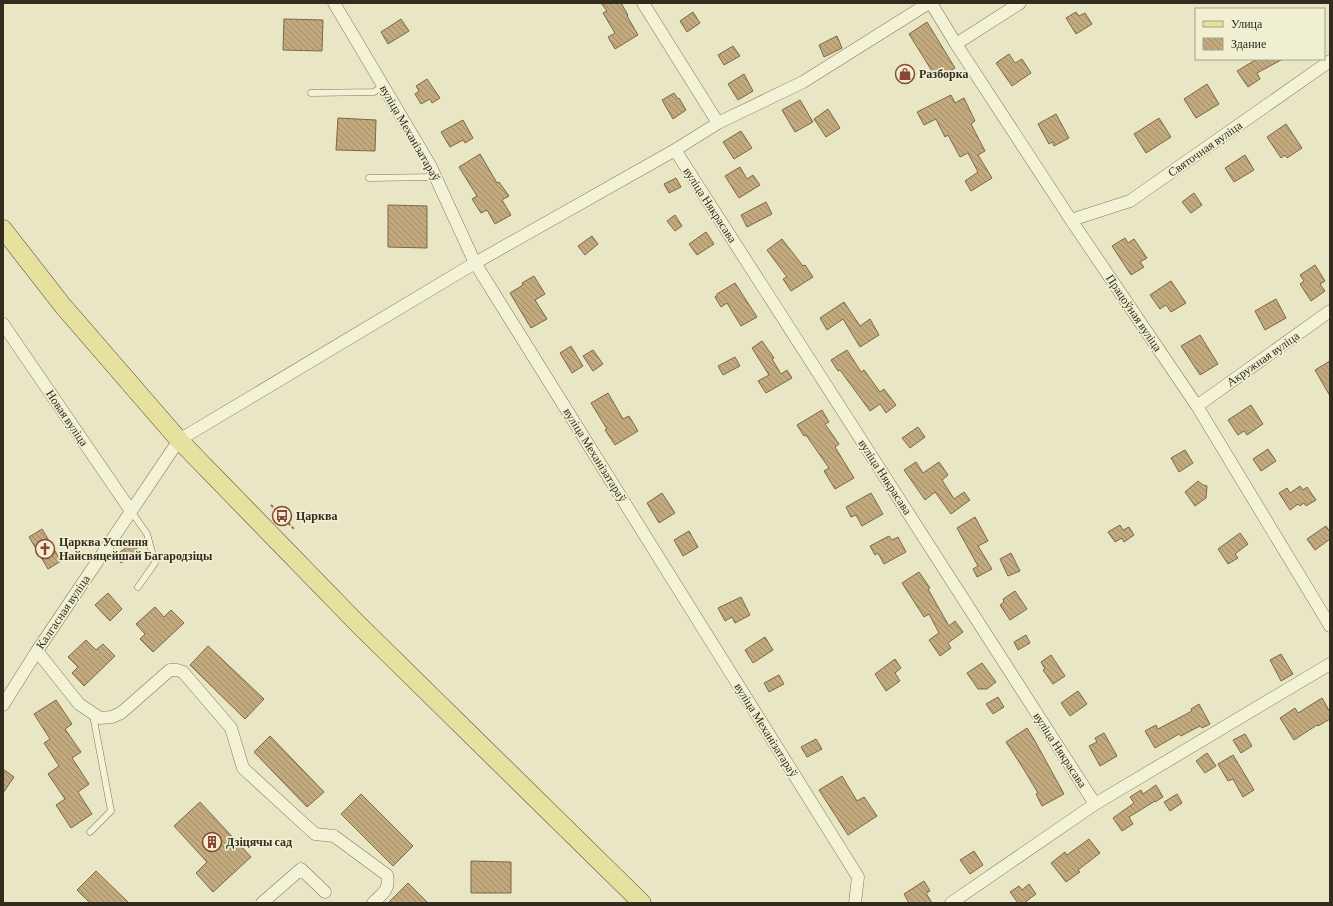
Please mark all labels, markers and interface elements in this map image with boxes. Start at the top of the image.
legend [1195,8,1325,60]
text: Улица [1231,17,1263,31]
text: Здание [1231,37,1266,51]
shop icon: Разборка [894,63,916,85]
place label: Разборка [919,67,968,81]
street label: вуліца Механізатараў [377,83,443,183]
street label: Святочная вуліца [1165,118,1245,180]
street label: вуліца Някрасава [680,165,740,246]
street label: Працоўная вуліца [1103,272,1165,355]
street label: Акружная вуліца [1224,328,1303,389]
street label: Новая вуліца [43,387,91,449]
street label: вуліца Механізатараў [560,405,630,505]
street label: вуліца Някрасава [855,437,915,518]
bus stop icon: Царква [271,505,293,527]
place label: Царква [296,509,337,523]
place label: Царква Успення Найсвяцейшай Багародзіцы [59,535,213,563]
church icon: Царква Успення Найсвяцейшай Багародзіцы [34,538,56,560]
street label: Калгасная вуліца [33,572,93,652]
street label: вуліца Механізатараў [731,680,801,780]
street label: вуліца Някрасава [1030,710,1090,791]
building icon: Дзіцячы сад [201,831,223,853]
place label: Дзіцячы сад [226,835,292,849]

